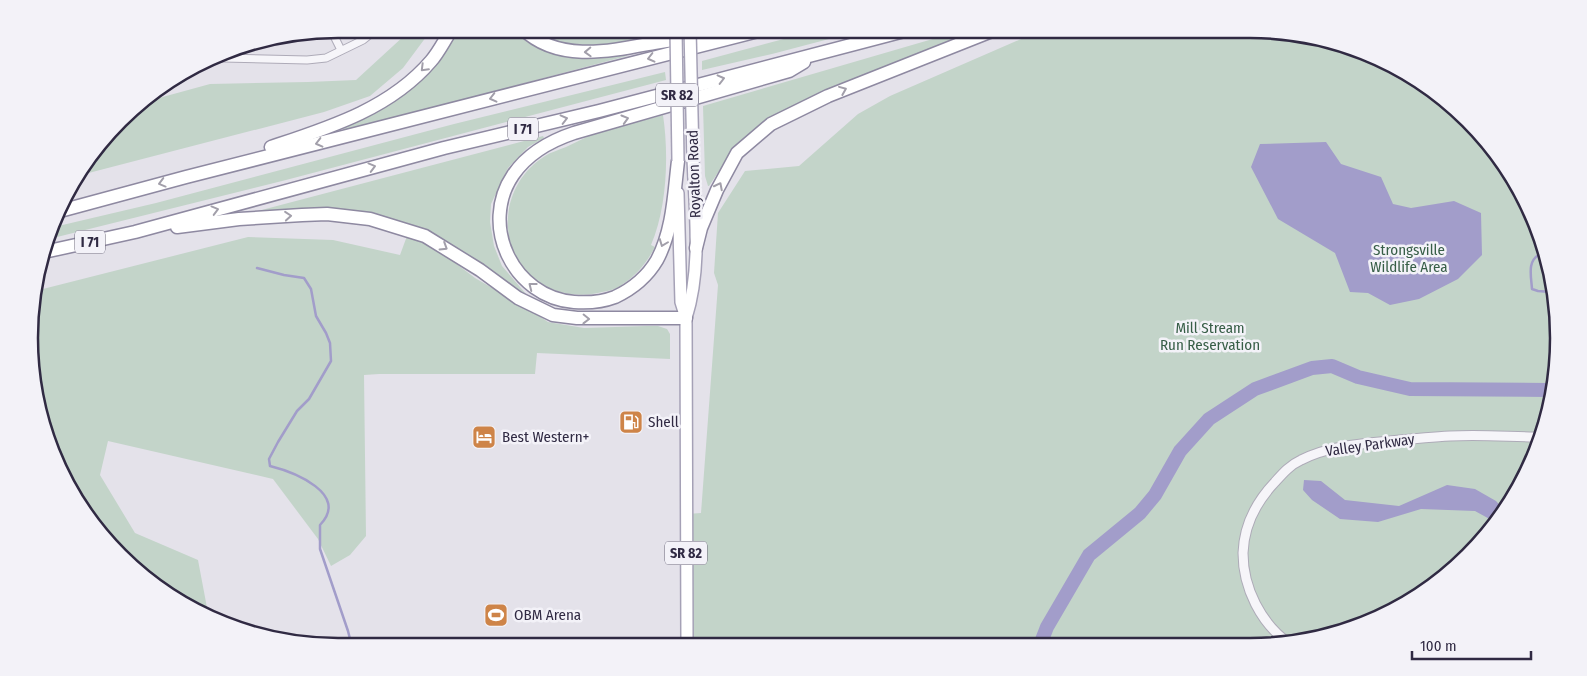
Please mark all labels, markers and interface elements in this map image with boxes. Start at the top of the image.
one-way arrow [583,46,591,57]
one-way arrow [646,52,655,63]
one-way arrow [420,62,429,71]
one-way arrow [717,74,726,85]
road number: SR 82 [656,84,698,106]
one-way arrow [838,86,847,96]
one-way arrow [489,92,498,103]
one-way arrow [559,114,568,125]
one-way arrow [620,114,628,124]
road number: I 71 [508,118,538,140]
street label: Royalton Road [683,129,705,219]
one-way arrow [315,137,323,148]
one-way arrow [368,163,376,173]
one-way arrow [158,178,166,188]
one-way arrow [713,183,723,192]
one-way arrow [211,205,220,216]
one-way arrow [284,211,292,222]
road number: I 71 [75,230,105,253]
one-way arrow [659,238,670,247]
one-way arrow [439,241,448,251]
park label: Strongsville Wildlife Area [1370,241,1448,276]
one-way arrow [529,283,538,291]
one-way arrow [583,314,591,324]
park label: Mill Stream Run Reservation [1160,319,1260,354]
fuel station icon: Shell [618,409,644,435]
place label: Shell [648,413,679,431]
hotel icon: Best Western+ [471,424,497,450]
place label: Best Western+ [502,428,590,446]
street label: Valley Parkway [1324,430,1416,460]
road number: SR 82 [665,542,707,564]
sports icon: OBM Arena [483,602,509,628]
place label: OBM Arena [514,606,581,624]
scale bar [1412,628,1531,660]
text: 100 m [1420,637,1457,655]

